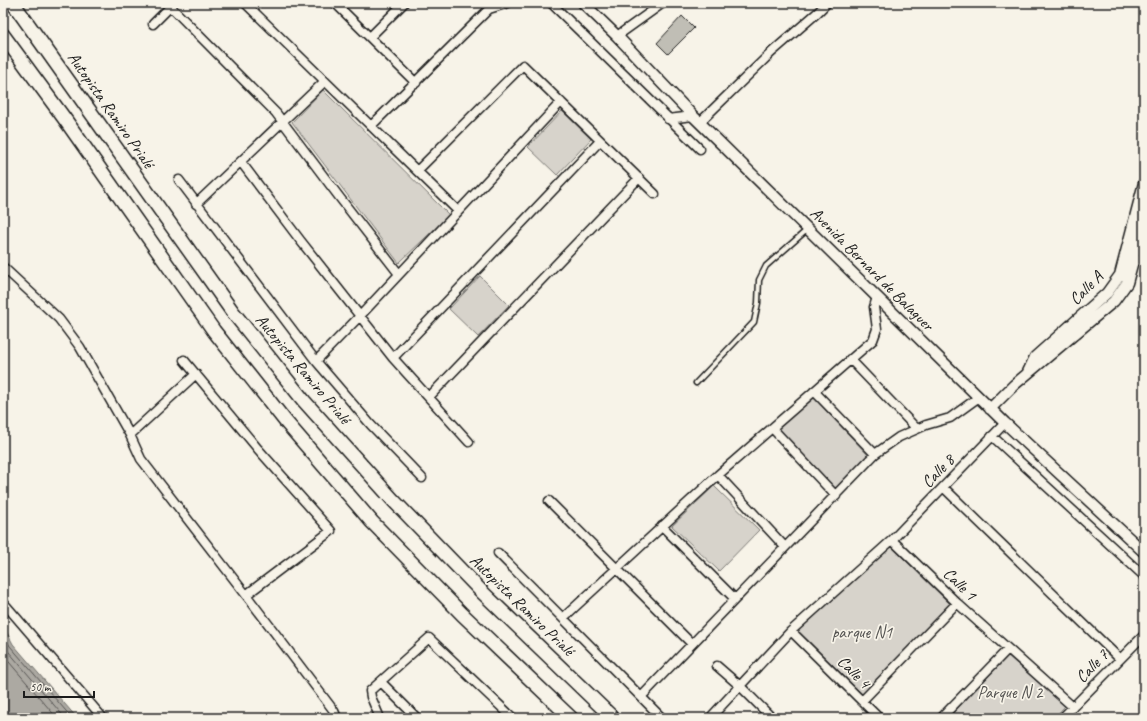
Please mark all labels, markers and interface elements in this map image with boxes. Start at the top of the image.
street label: Autopista Ramiro Prialé [63,48,160,174]
street label: Avenida Bernard de Balaguer [806,203,940,337]
street label: Calle A [1065,266,1108,309]
street label: Autopista Ramiro Prialé [251,310,357,430]
street label: Calle 8 [917,448,961,492]
street label: Autopista Ramiro Prialé [465,550,580,662]
street label: Calle 1 [939,563,982,606]
park label: parque N1 [832,622,893,643]
street label: Calle 7 [1071,644,1114,687]
street label: Calle 4 [833,651,877,695]
scale bar [24,673,94,699]
text: 50 m [30,679,52,695]
park label: Parque N 2 [977,682,1044,703]

